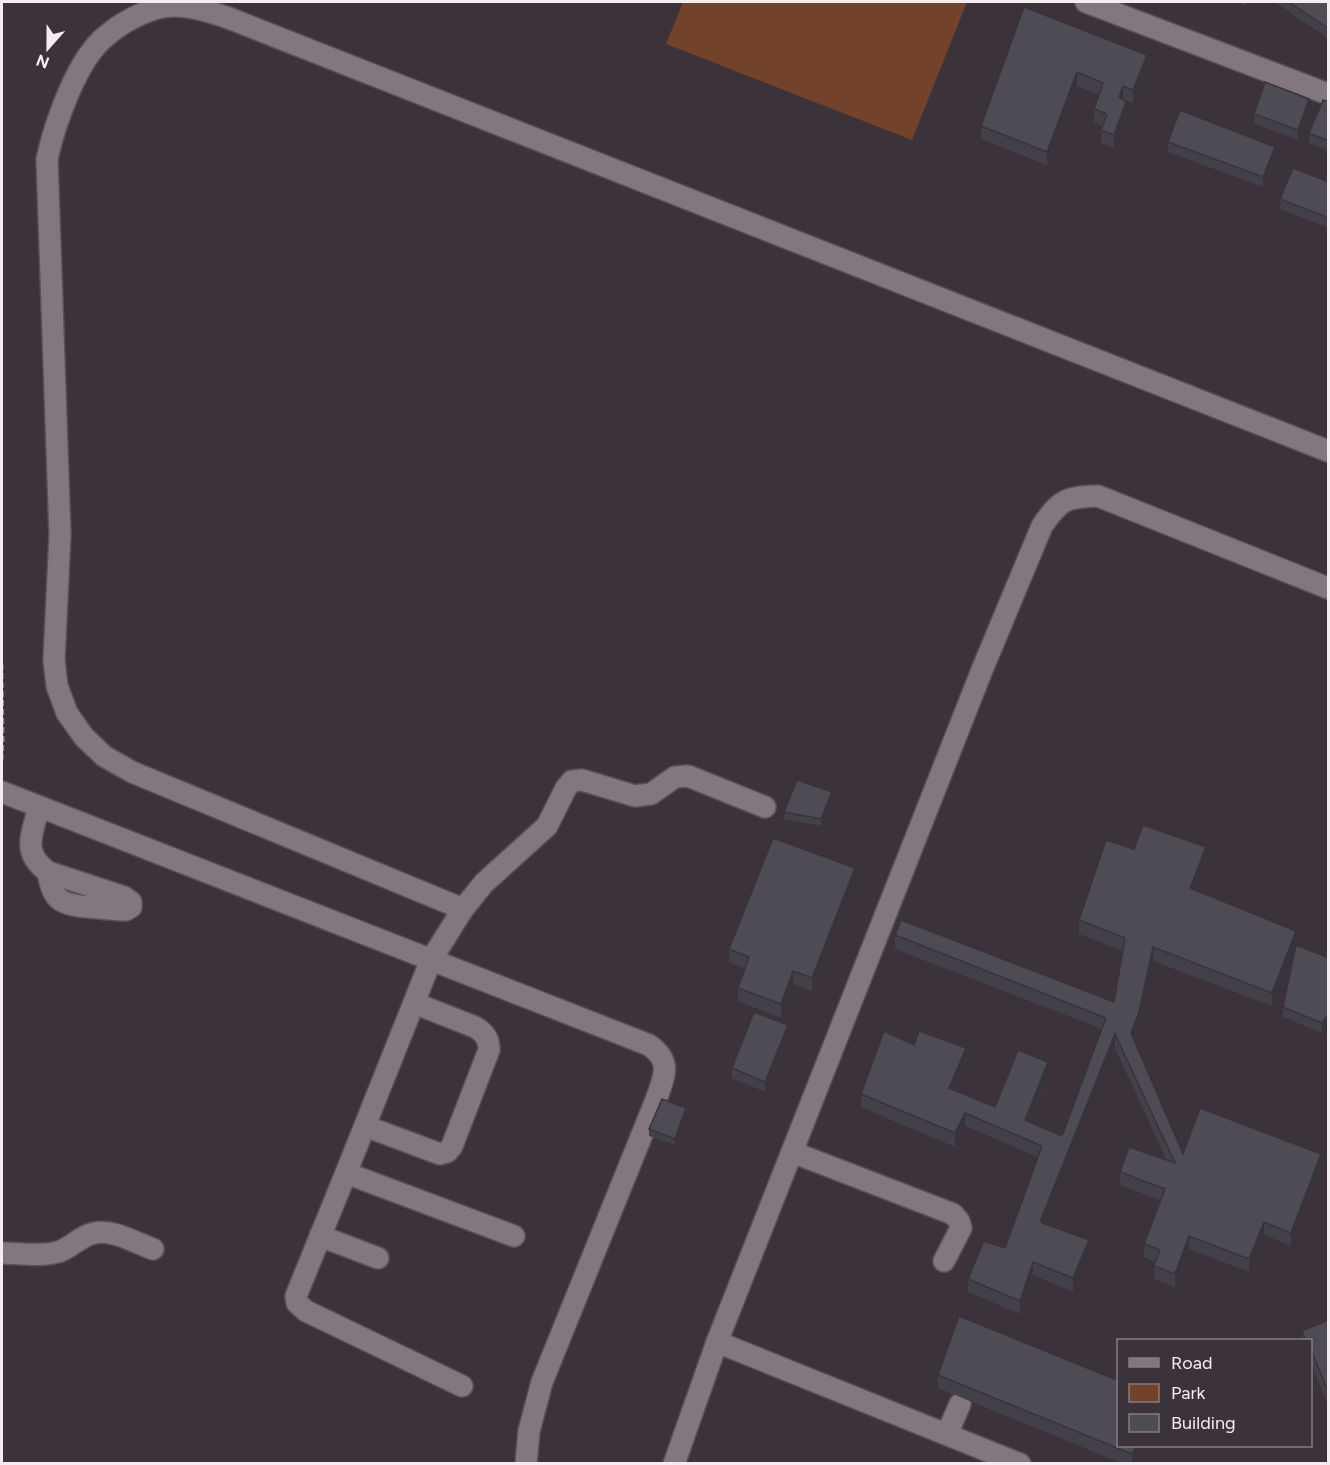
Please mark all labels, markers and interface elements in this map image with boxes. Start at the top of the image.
north arrow [18,18,78,78]
text: N [34,50,52,73]
legend [1117,1339,1312,1447]
text: Road [1171,1352,1212,1374]
text: Park [1171,1382,1206,1404]
text: Building [1171,1412,1236,1434]

